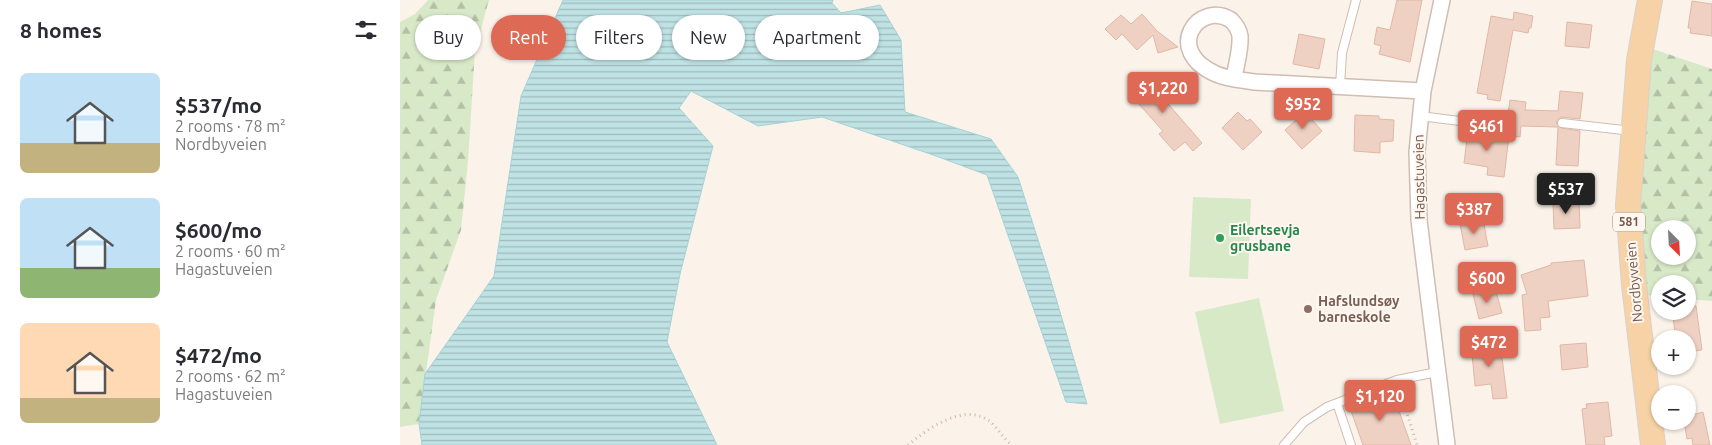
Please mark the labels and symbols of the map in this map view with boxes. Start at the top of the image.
pin: $1,220 [1122,72,1204,114]
pin: $952 [1273,88,1333,130]
pin: $461 [1457,110,1517,152]
street label: Hagastuveien [1410,134,1428,220]
pin: $537 [1536,172,1596,215]
pin: $387 [1444,192,1504,235]
road number: 581 [1613,212,1645,232]
north arrow [1651,220,1696,265]
place label: Eilertsevja grusbane [1230,222,1300,254]
marker: Eilertsevja grusbane [1214,232,1226,244]
street label: Nordbyveien [1623,241,1645,323]
pin: $600 [1457,262,1517,304]
place label: Hafslundsøy barneskole [1318,293,1400,325]
marker: Hafslundsøy barneskole [1302,303,1314,315]
pin: $472 [1459,326,1519,368]
pin: $1,120 [1339,380,1421,422]

